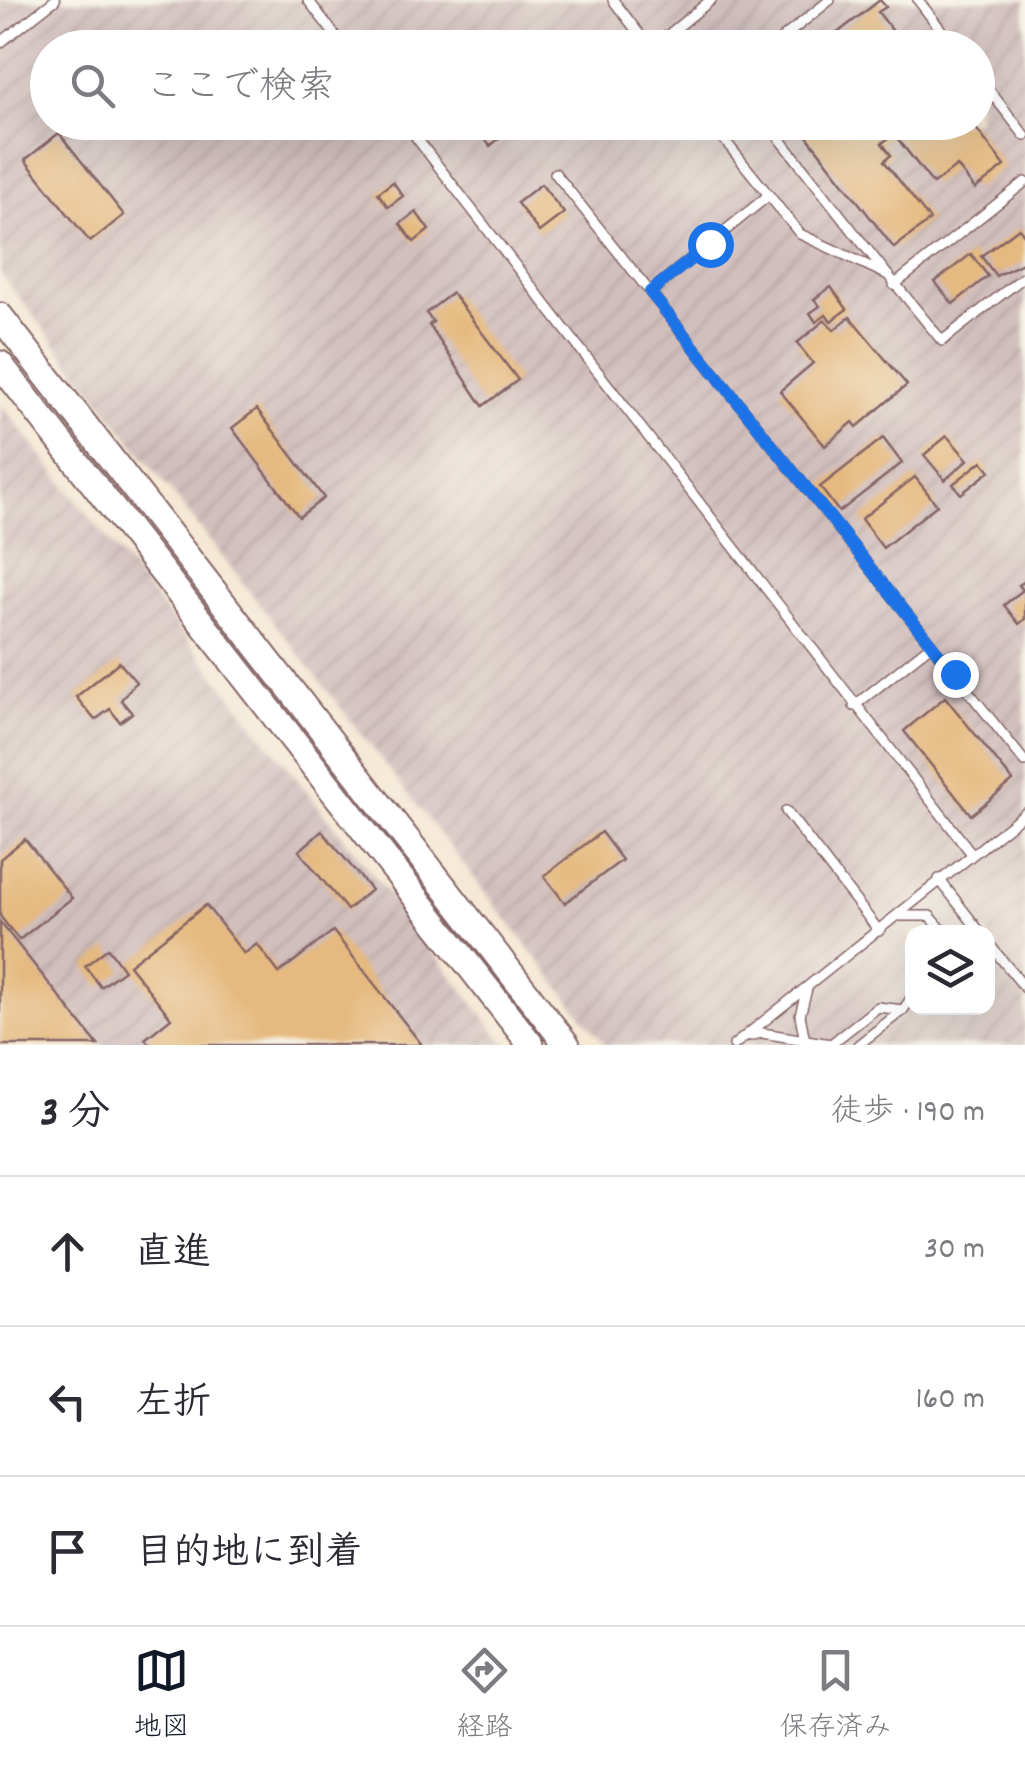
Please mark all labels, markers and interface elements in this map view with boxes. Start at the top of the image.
search box [30,30,995,140]
icon: search [65,58,120,113]
text: ここで検索 [145,62,335,117]
route start [688,222,734,268]
route end [933,652,979,698]
map controls [905,925,995,1015]
button: layers [905,925,995,1015]
text: 3 分 [40,1086,110,1146]
text: 徒歩 · 190 m [831,1091,985,1137]
icon: ahead [40,1224,95,1279]
text: 直進 [135,1228,211,1283]
text: 30 m [924,1228,985,1274]
icon: left [40,1374,95,1429]
text: 左折 [135,1378,211,1433]
text: 160 m [916,1378,985,1424]
icon: arrive [40,1524,95,1579]
text: 目的地に到着 [135,1528,363,1583]
tab: 地図 [133,1643,190,1750]
tab: 経路 [456,1643,513,1750]
tab: 保存済み [779,1643,892,1750]

